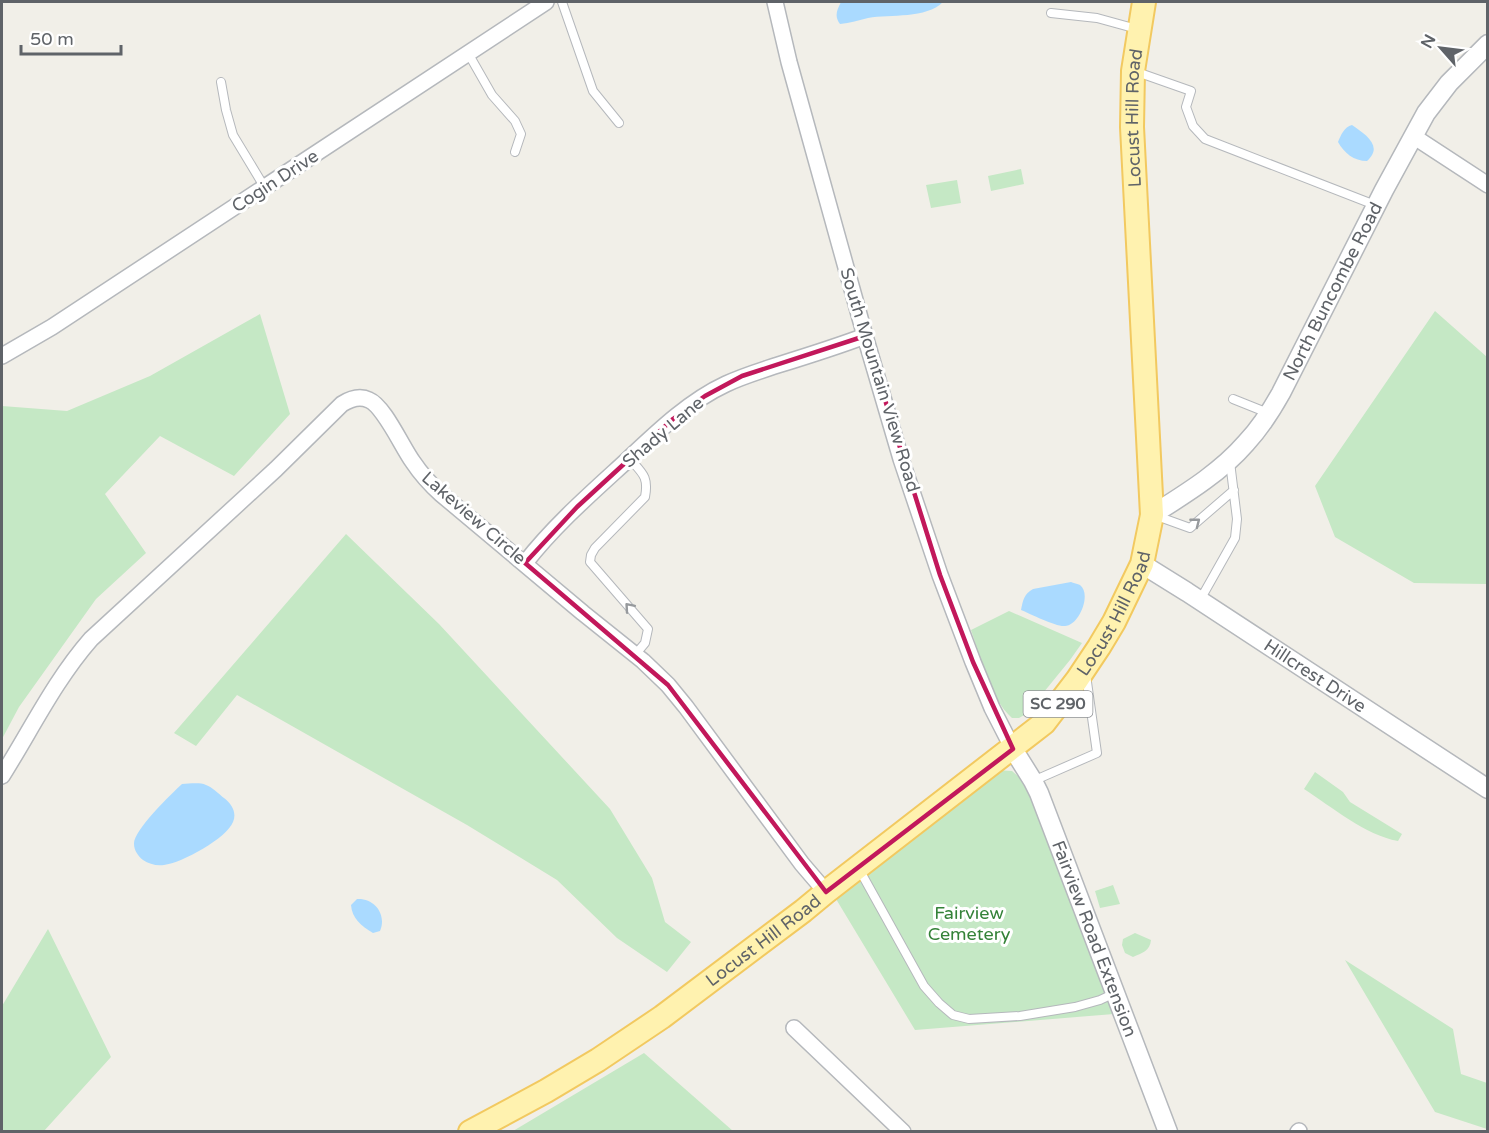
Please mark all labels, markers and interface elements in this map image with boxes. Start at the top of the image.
scale bar [21,18,122,56]
north arrow [1411,18,1471,78]
text: 50 m [30,28,74,50]
text: N [1417,31,1440,52]
street label: Locust Hill Road [1121,47,1147,188]
street label: Cogin Drive [228,145,322,217]
street label: North Buncombe Road [1278,198,1387,384]
street label: South Mountain View Road [835,265,925,495]
street label: Shady Lane [618,392,708,472]
street label: Lakeview Circle [417,467,531,569]
one-way arrow [1190,518,1201,529]
street label: Locust Hill Road [1072,549,1155,680]
one-way arrow [625,603,636,614]
street label: Hillcrest Drive [1260,634,1370,717]
road number: SC 290 [1024,691,1092,717]
street label: Fairview Road Extension [1047,837,1142,1040]
street label: Locust Hill Road [701,890,825,991]
park label: Fairview Cemetery [928,902,1011,945]

